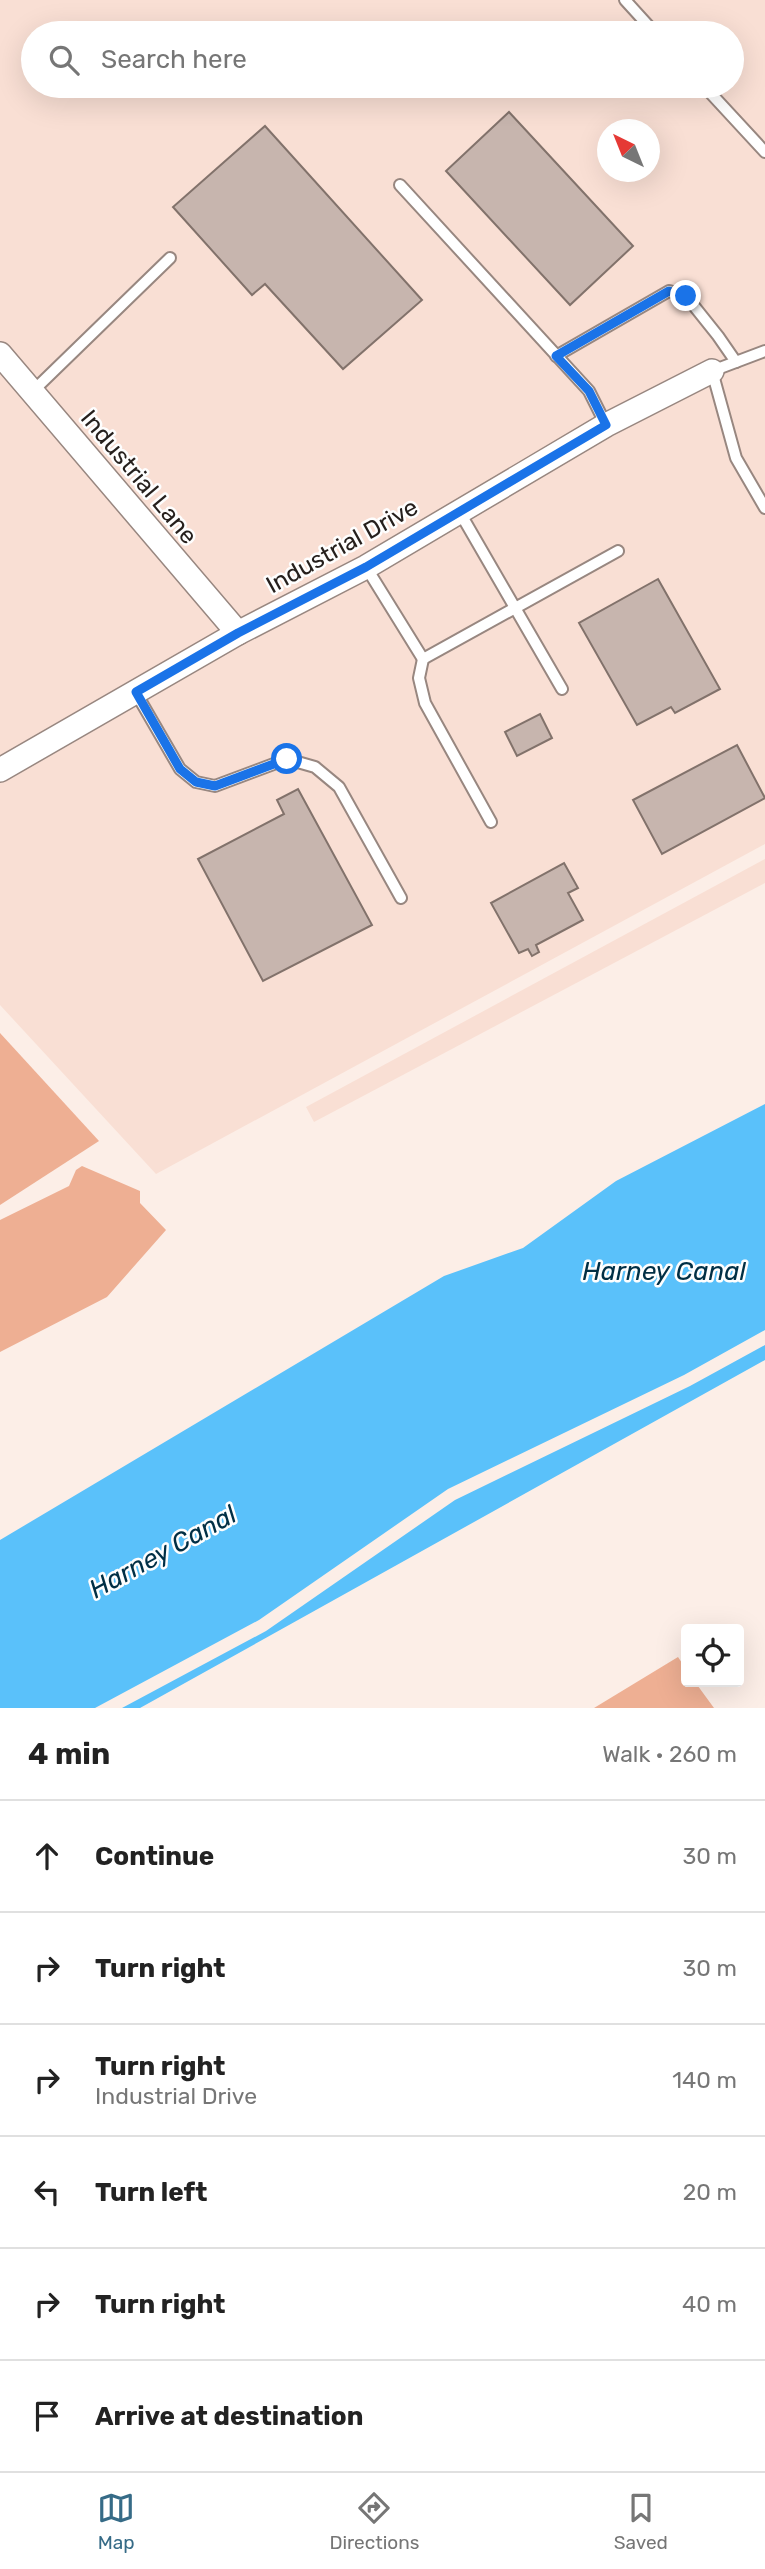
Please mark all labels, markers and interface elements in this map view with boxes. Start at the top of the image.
search box [21,21,744,98]
icon: search [45,41,83,79]
text: Search here [101,44,247,75]
north arrow [597,119,660,182]
route end [670,280,701,311]
street label: Industrial Lane [75,404,203,550]
street label: Industrial Drive [261,493,423,599]
route start [271,743,302,774]
water label: Harney Canal [582,1256,746,1287]
water label: Harney Canal [84,1498,243,1605]
map controls [681,1624,744,1687]
button: locate [681,1624,744,1687]
text: 4 min [28,1736,110,1772]
text: Walk · 260 m [602,1740,737,1768]
icon: ahead [28,1837,66,1875]
text: Continue [95,1841,214,1872]
text: 30 m [682,1842,737,1870]
icon: right [28,1949,66,1987]
text: Turn right [95,1953,225,1984]
text: 30 m [682,1954,737,1982]
text: Turn right [95,2051,225,2082]
icon: right [28,2061,66,2099]
text: 140 m [672,2066,737,2094]
text: Industrial Drive [95,2082,257,2110]
icon: left [28,2173,66,2211]
text: Turn left [95,2177,207,2208]
text: 20 m [683,2178,737,2206]
icon: right [28,2285,66,2323]
text: Turn right [95,2289,225,2320]
text: 40 m [682,2290,737,2318]
icon: arrive [28,2397,66,2435]
text: Arrive at destination [95,2401,363,2432]
tab: Map [97,2489,135,2554]
tab: Directions [329,2489,419,2554]
tab: Saved [614,2489,668,2554]

